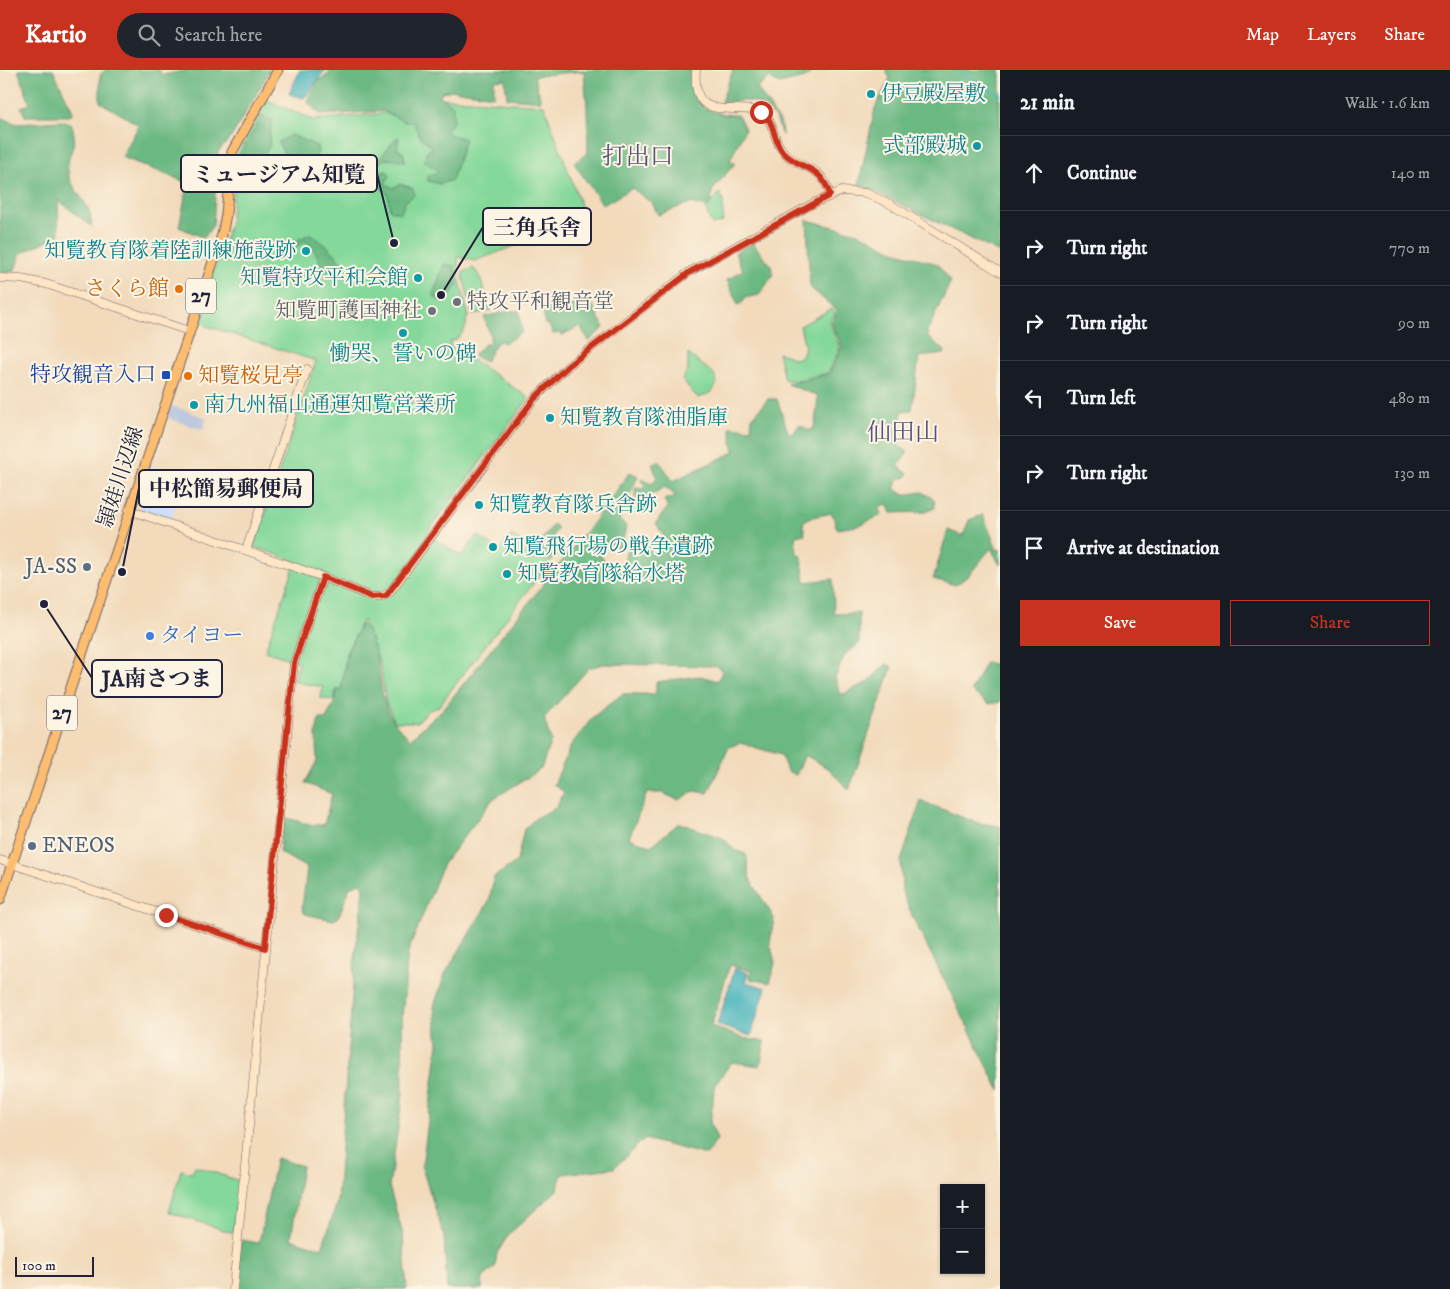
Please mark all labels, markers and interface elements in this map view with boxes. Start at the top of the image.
search box [117,13,467,58]
text: Kartio [25,20,87,50]
icon: search [135,21,163,49]
text: Search here [175,24,262,47]
text: Map [1246,24,1279,46]
text: Layers [1307,24,1356,46]
text: Share [1384,24,1425,46]
place label: 伊豆殿屋敷 [881,81,986,107]
marker: 伊豆殿屋敷 [865,88,877,100]
text: 21 min [1020,90,1075,116]
text: Walk · 1.6 km [1345,93,1430,113]
route start [750,101,773,124]
place label: 式部殿城 [883,133,967,159]
marker: 式部殿城 [971,140,983,152]
district label: 打出口 [602,142,674,172]
callout: ミュージアム知覧 [181,155,377,192]
icon: ahead [1020,159,1048,187]
text: ミュージアム知覧 [192,162,366,189]
text: Continue [1067,162,1137,185]
text: 140 m [1391,163,1430,183]
callout: 三角兵舎 [483,208,591,245]
text: 三角兵舎 [493,215,581,242]
icon: right [1020,234,1048,262]
text: Turn right [1067,237,1147,260]
place label: 知覧教育隊着陸訓練施設跡 [44,238,296,264]
text: 770 m [1389,238,1430,258]
marker: 知覧教育隊着陸訓練施設跡 [300,245,312,257]
place label: 知覧特攻平和会館 [240,265,408,291]
marker: 知覧特攻平和会館 [412,272,424,284]
place label: さくら館 [85,276,169,302]
road number: 27 [186,278,216,314]
marker: さくら館 [173,283,185,295]
place label: 特攻平和観音堂 [467,289,614,315]
marker: 特攻平和観音堂 [451,296,463,308]
place label: 知覧町護国神社 [275,298,422,324]
marker: 知覧町護国神社 [426,305,438,317]
icon: right [1020,309,1048,337]
text: Turn right [1067,312,1147,335]
text: 90 m [1398,313,1430,333]
marker: 慟哭、誓いの碑 [397,327,409,339]
place label: 慟哭、誓いの碑 [330,341,477,367]
place label: 特攻観音入口 [30,362,156,388]
place label: 知覧桜見亭 [198,363,303,389]
marker: 特攻観音入口 [160,369,172,381]
marker: 知覧桜見亭 [182,370,194,382]
icon: left [1020,384,1048,412]
text: Turn left [1067,387,1136,410]
text: 480 m [1389,388,1430,408]
place label: 南九州福山通運知覧営業所 [204,392,456,418]
marker: 南九州福山通運知覧営業所 [188,399,200,411]
place label: 知覧教育隊油脂庫 [560,405,728,431]
marker: 知覧教育隊油脂庫 [544,412,556,424]
district label: 仙田山 [867,418,939,448]
street label: 頴娃川辺線 [92,423,150,531]
icon: right [1020,459,1048,487]
text: Turn right [1067,462,1147,485]
text: 130 m [1394,463,1430,483]
callout: 中松簡易郵便局 [139,470,313,507]
text: 中松簡易郵便局 [149,476,303,503]
place label: 知覧教育隊兵舎跡 [489,492,657,518]
marker: 知覧教育隊兵舎跡 [473,499,485,511]
place label: 知覧飛行場の戦争遺跡 [503,534,713,560]
icon: arrive [1020,534,1048,562]
text: Arrive at destination [1067,537,1219,560]
marker: 知覧飛行場の戦争遺跡 [487,541,499,553]
place label: JA-SS [23,554,77,580]
marker: JA-SS [81,561,93,573]
place label: 知覧教育隊給水塔 [517,561,685,587]
marker: 知覧教育隊給水塔 [501,568,513,580]
button: Save [1020,600,1220,646]
button: Share [1230,600,1430,646]
place label: タイヨー [160,623,244,649]
marker: タイヨー [144,630,156,642]
callout: JA南さつま [92,660,222,697]
text: JA南さつま [99,666,212,693]
road number: 27 [47,696,77,730]
place label: ENEOS [42,833,115,859]
marker: ENEOS [26,840,38,852]
route end [155,904,178,927]
map controls [940,1184,985,1274]
button: + [940,1184,985,1229]
button: − [940,1229,985,1274]
scale bar [15,1254,94,1277]
text: 100 m [22,1257,56,1275]

